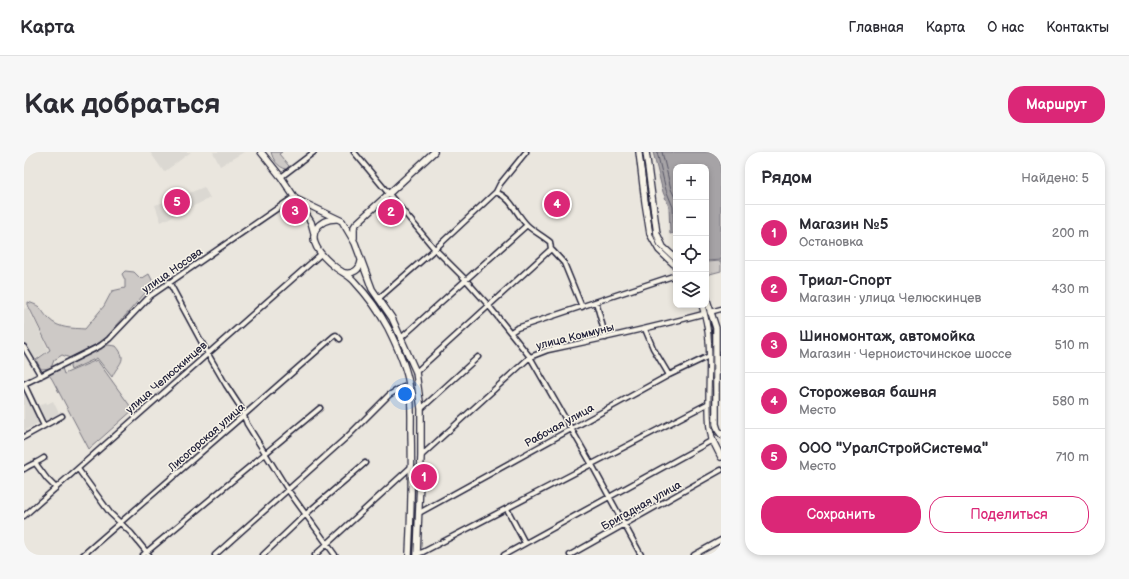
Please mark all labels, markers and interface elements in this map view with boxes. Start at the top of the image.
text: Карта [20,16,74,39]
text: Главная [849,19,904,36]
text: Карта [926,19,965,36]
text: О нас [987,19,1024,36]
text: Контакты [1046,19,1109,36]
button: Маршрут [1008,86,1105,123]
text: Как добраться [24,88,221,121]
map controls [673,164,709,308]
button: + [673,164,709,200]
text: Рядом [761,168,812,188]
text: Найдено: 5 [1021,170,1089,186]
pin: 5 [164,187,190,217]
pin: 4 [544,189,570,219]
pin: 3 [282,196,308,226]
pin: 2 [378,197,404,227]
button: − [673,200,709,236]
text: Магазин №5 [799,215,888,234]
text: 1 [771,225,777,241]
text: 200 m [1052,225,1089,241]
text: Остановка [799,234,864,250]
button: locate [673,236,709,272]
street label: улица Носова [140,245,205,296]
text: Триал-Спорт [799,271,892,290]
button: layers [673,272,709,308]
text: 2 [770,281,778,297]
text: 430 m [1051,281,1089,297]
text: Магазин · улица Челюскинцев [799,290,981,306]
street label: улица Коммуны [535,320,616,352]
text: Шиномонтаж, автомойка [799,327,975,346]
text: 3 [770,337,778,353]
text: 510 m [1055,337,1089,353]
street label: улица Челюскинцев [123,338,210,416]
text: Магазин · Черноисточинское шоссе [799,346,1012,362]
text: Сторожевая башня [799,383,937,402]
your location [395,384,415,404]
text: 4 [770,393,778,409]
text: 580 m [1052,393,1089,409]
street label: Лисогорская улица [165,400,248,475]
street label: Рабочая улица [522,401,596,450]
text: Место [799,402,836,418]
text: ООО "УралСтройСистема" [799,439,988,458]
text: 5 [770,449,778,465]
text: 710 m [1056,449,1089,465]
text: Место [799,458,836,474]
pin: 1 [411,462,437,492]
street label: Бригадная улица [599,478,684,533]
button: Сохранить [761,496,921,533]
button: Поделиться [929,496,1089,533]

